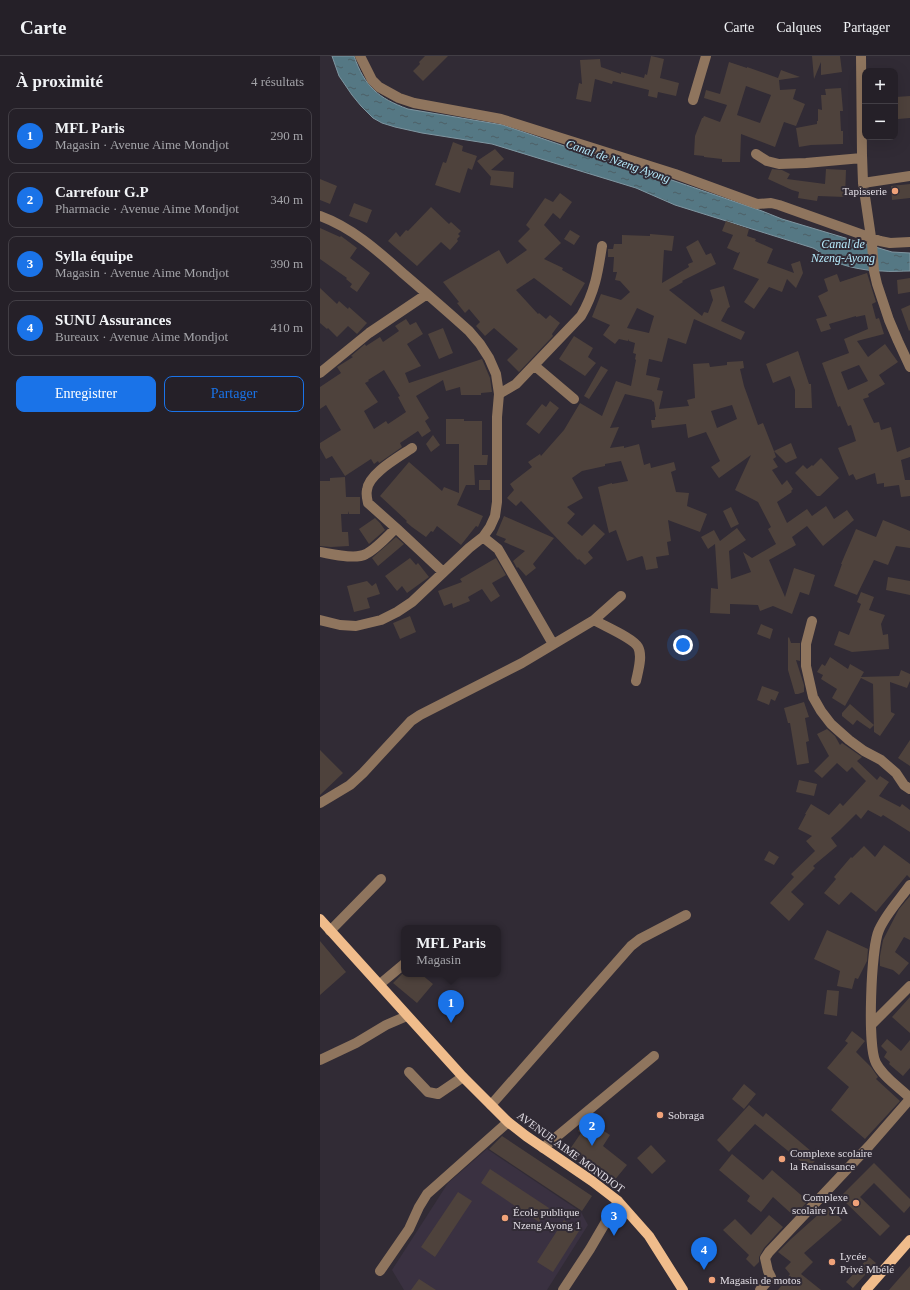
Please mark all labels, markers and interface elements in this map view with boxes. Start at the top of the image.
text: Carte [20,17,66,38]
text: Carte [724,20,754,35]
text: Calques [776,20,821,35]
text: Partager [843,20,890,35]
map controls [862,68,898,140]
button: + [862,68,898,104]
text: À proximité [16,72,103,91]
text: 4 résultats [251,74,304,89]
button: − [862,104,898,140]
text: MFL Paris [55,120,125,136]
text: 1 [27,128,33,143]
text: 290 m [270,128,303,143]
text: Magasin · Avenue Aime Mondjot [55,137,229,152]
water label: Canal de Nzeng Ayong [564,137,672,185]
text: Carrefour G.P [55,184,149,200]
place label: Tapisserie [843,185,887,197]
marker: Tapisserie [890,186,900,196]
text: 2 [27,192,33,207]
text: 340 m [270,192,303,207]
text: Pharmacie · Avenue Aime Mondjot [55,201,239,216]
water label: Canal de Nzeng-Ayong [810,237,875,265]
text: Sylla équipe [55,248,133,264]
text: 3 [27,256,33,271]
text: 390 m [270,256,303,271]
text: Magasin · Avenue Aime Mondjot [55,265,229,280]
text: SUNU Assurances [55,312,171,328]
text: 4 [27,320,33,335]
text: 410 m [270,320,303,335]
text: Bureaux · Avenue Aime Mondjot [55,329,228,344]
button: Enregistrer [16,376,156,412]
button: Partager [164,376,304,412]
your location [673,635,693,655]
popup [401,925,501,977]
text: MFL Paris [416,935,486,951]
text: Magasin [416,952,461,967]
pin: 1 [438,990,464,1023]
street label: AVENUE AIME MONDJOT [515,1109,627,1195]
place label: Sobraga [668,1109,704,1121]
marker: Sobraga [655,1110,665,1120]
pin: 2 [579,1113,605,1146]
place label: Complexe scolaire la Renaissance [790,1147,872,1172]
marker: Complexe scolaire la Renaissance [777,1154,787,1164]
place label: Complexe scolaire YIA [792,1191,848,1216]
marker: Complexe scolaire YIA [851,1198,861,1208]
pin: 3 [601,1203,627,1236]
place label: École publique Nzeng Ayong 1 [513,1206,581,1231]
marker: École publique Nzeng Ayong 1 [500,1213,510,1223]
pin: 4 [691,1237,717,1270]
place label: Lycée Privé Mbélé [840,1250,894,1275]
marker: Lycée Privé Mbélé [827,1257,837,1267]
place label: Magasin de motos [720,1274,801,1286]
marker: Magasin de motos [707,1275,717,1285]

